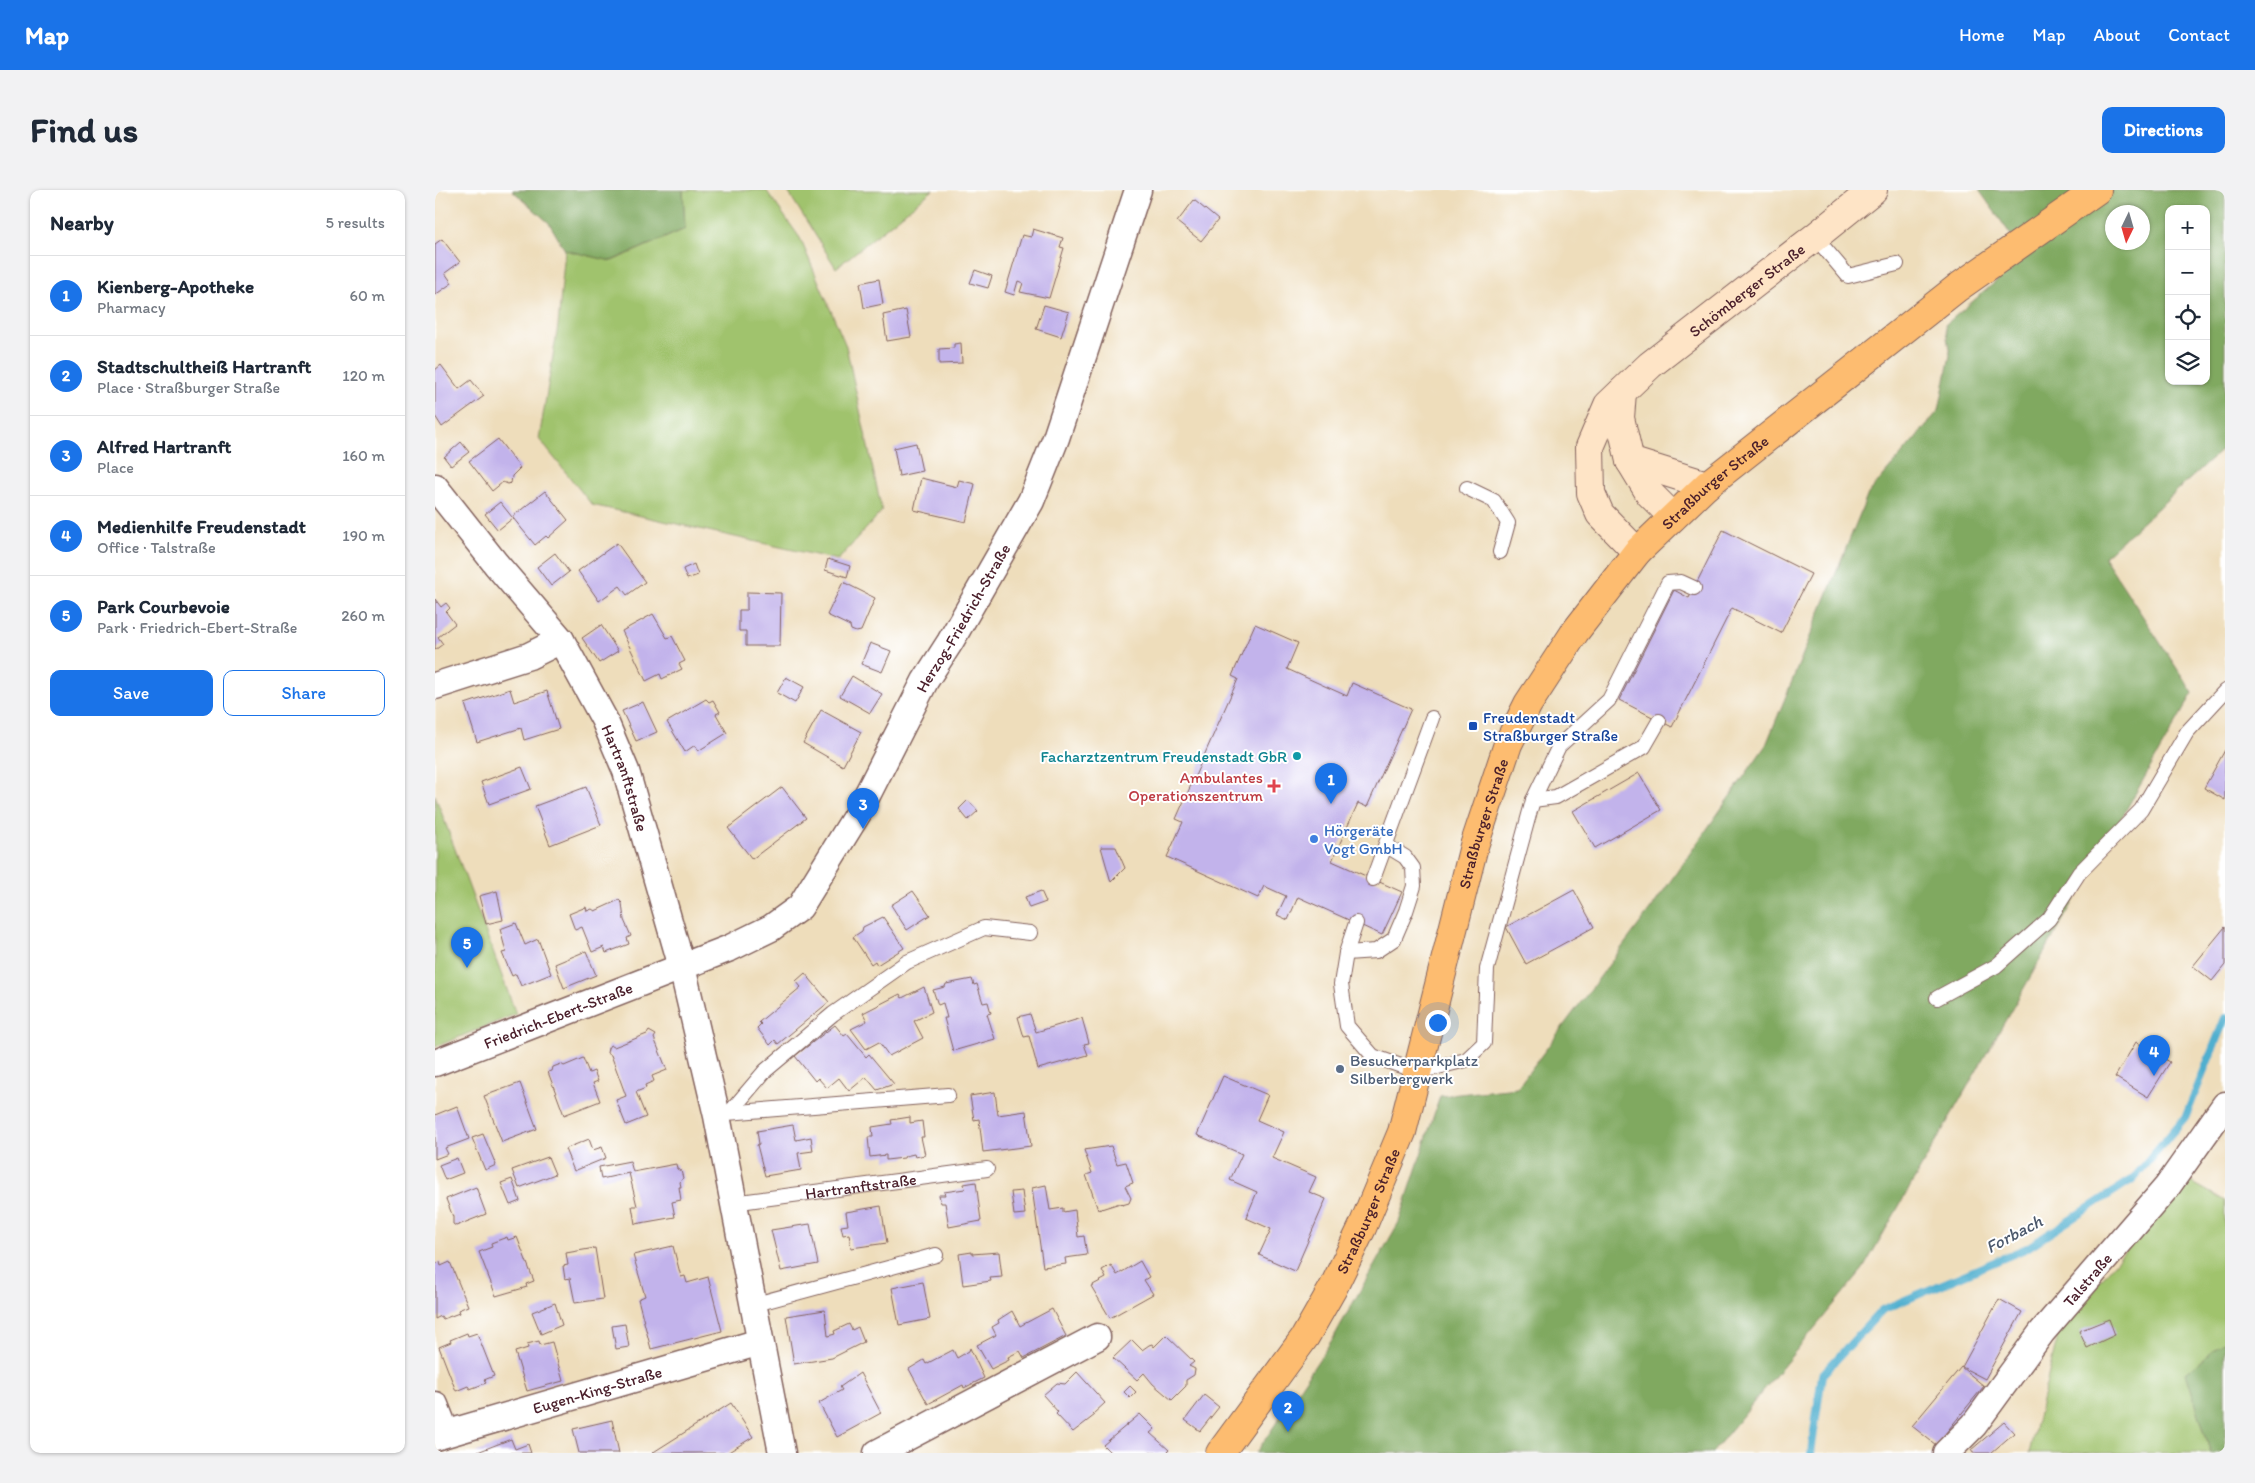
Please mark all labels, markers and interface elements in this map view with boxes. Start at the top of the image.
text: Map [25,21,69,50]
text: Home [1959,24,2005,46]
text: Map [2033,24,2066,46]
text: About [2094,24,2140,46]
text: Contact [2168,24,2230,46]
button: Directions [2102,107,2225,153]
text: Find us [30,109,138,151]
north arrow [2105,205,2150,250]
map controls [2165,205,2210,385]
button: + [2165,205,2210,250]
text: Nearby [50,210,114,235]
text: 5 results [325,213,385,232]
street label: Schömberger Straße [1685,239,1808,341]
button: − [2165,250,2210,295]
text: Kienberg-Apotheke [97,275,254,298]
text: 1 [62,286,70,305]
text: 60 m [350,286,385,305]
button: locate [2165,295,2210,340]
text: Pharmacy [97,298,165,317]
button: layers [2165,340,2210,385]
text: Stadtschultheiß Hartranft [97,355,311,378]
text: 2 [62,366,70,385]
text: 120 m [342,366,385,385]
text: Place · Straßburger Straße [97,378,280,397]
street label: Straßburger Straße [1657,431,1772,533]
text: Alfred Hartranft [97,435,231,458]
text: 3 [62,446,70,465]
text: 160 m [342,446,385,465]
text: Place [97,458,134,477]
text: Medienhilfe Freudenstadt [97,515,306,538]
text: 4 [61,526,71,545]
text: 190 m [342,526,385,545]
text: Office · Talstraße [97,538,216,557]
street label: Herzog-Friedrich-Straße [911,540,1014,695]
text: Park Courbevoie [97,595,230,618]
text: 5 [62,606,70,625]
text: 260 m [341,606,385,625]
text: Park · Friedrich-Ebert-Straße [97,618,297,637]
button: Save [50,670,213,716]
button: Share [223,670,385,716]
place label: Freudenstadt Straßburger Straße [1483,708,1618,745]
marker: Freudenstadt Straßburger Straße [1467,720,1479,732]
street label: Hartranftstraße [598,722,652,834]
place label: Facharztzentrum Freudenstadt GbR [1040,747,1287,766]
marker: Facharztzentrum Freudenstadt GbR [1291,750,1303,762]
street label: Straßburger Straße [1454,756,1512,891]
pin: 1 [1315,763,1347,804]
place label: Ambulantes Operationszentrum [1128,768,1264,805]
marker: Ambulantes Operationszentrum [1267,779,1281,793]
pin: 3 [847,788,879,829]
place label: Hörgeräte Vogt GmbH [1324,821,1403,858]
marker: Hörgeräte Vogt GmbH [1308,833,1320,845]
pin: 5 [451,927,483,968]
street label: Friedrich-Ebert-Straße [481,978,635,1053]
your location [1425,1010,1451,1036]
pin: 4 [2138,1035,2170,1076]
place label: Besucherparkplatz Silberbergwerk [1350,1051,1479,1088]
marker: Besucherparkplatz Silberbergwerk [1334,1063,1346,1075]
street label: Straßburger Straße [1332,1145,1404,1277]
street label: Hartranftstraße [804,1169,918,1203]
water label: Forbach [1982,1210,2047,1258]
street label: Talstraße [2059,1248,2116,1310]
street label: Eugen-King-Straße [530,1362,664,1417]
pin: 2 [1272,1391,1304,1432]

